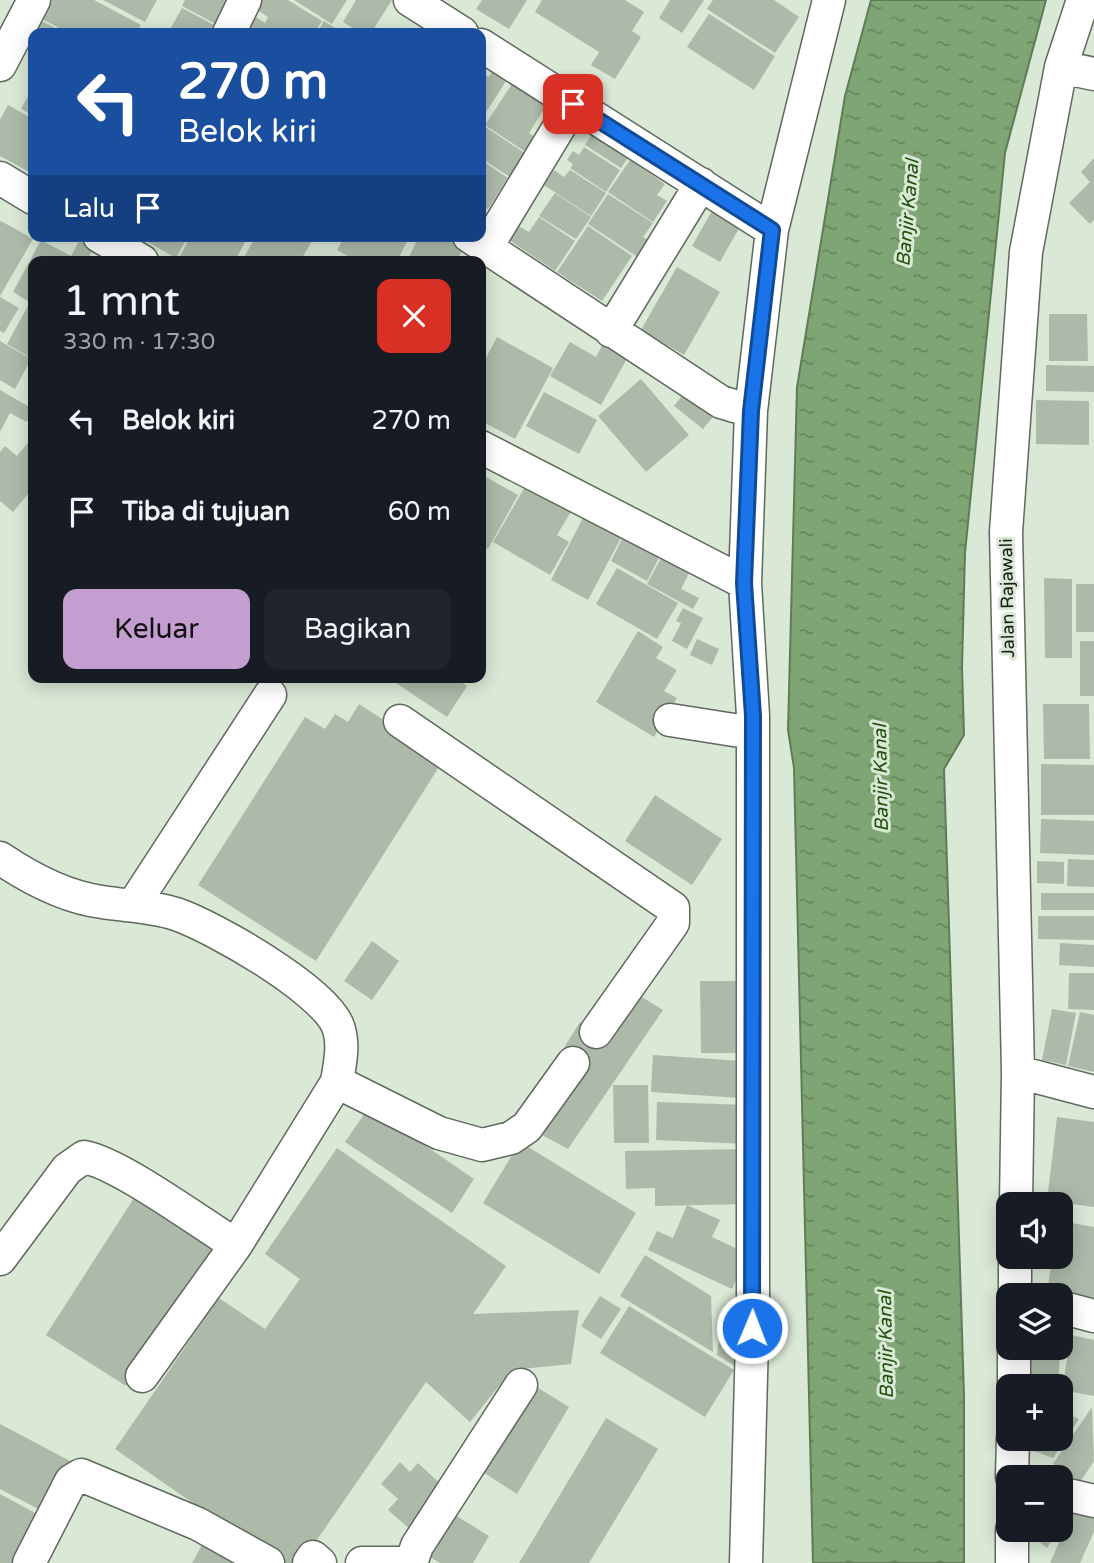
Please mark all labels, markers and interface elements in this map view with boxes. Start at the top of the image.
text: 270 m [178,53,328,112]
icon: left [63,56,154,147]
pin [543,74,603,134]
icon: arrive [554,85,592,123]
text: Belok kiri [178,113,317,151]
water label: Banjir Kanal [892,156,924,268]
icon: arrive [129,189,167,227]
text: Lalu [63,193,115,224]
text: 1 mnt [63,276,180,327]
button: close [377,279,451,353]
text: 330 m · 17:30 [63,328,215,356]
icon: left [63,402,101,440]
text: Belok kiri [122,405,235,436]
text: 270 m [371,405,451,436]
icon: arrive [63,493,101,531]
text: Tiba di tujuan [122,496,290,527]
text: 60 m [388,496,451,527]
street label: Jalan Rajawali [995,538,1019,658]
button: Keluar [63,589,250,669]
button: Bagikan [264,589,451,669]
water label: Banjir Kanal [869,722,893,832]
map controls [996,1192,1073,1542]
button: sound [996,1192,1073,1269]
button: layers [996,1283,1073,1360]
water label: Banjir Kanal [874,1289,898,1399]
position arrow [715,1291,789,1365]
button: + [996,1374,1073,1451]
button: − [996,1465,1073,1542]

